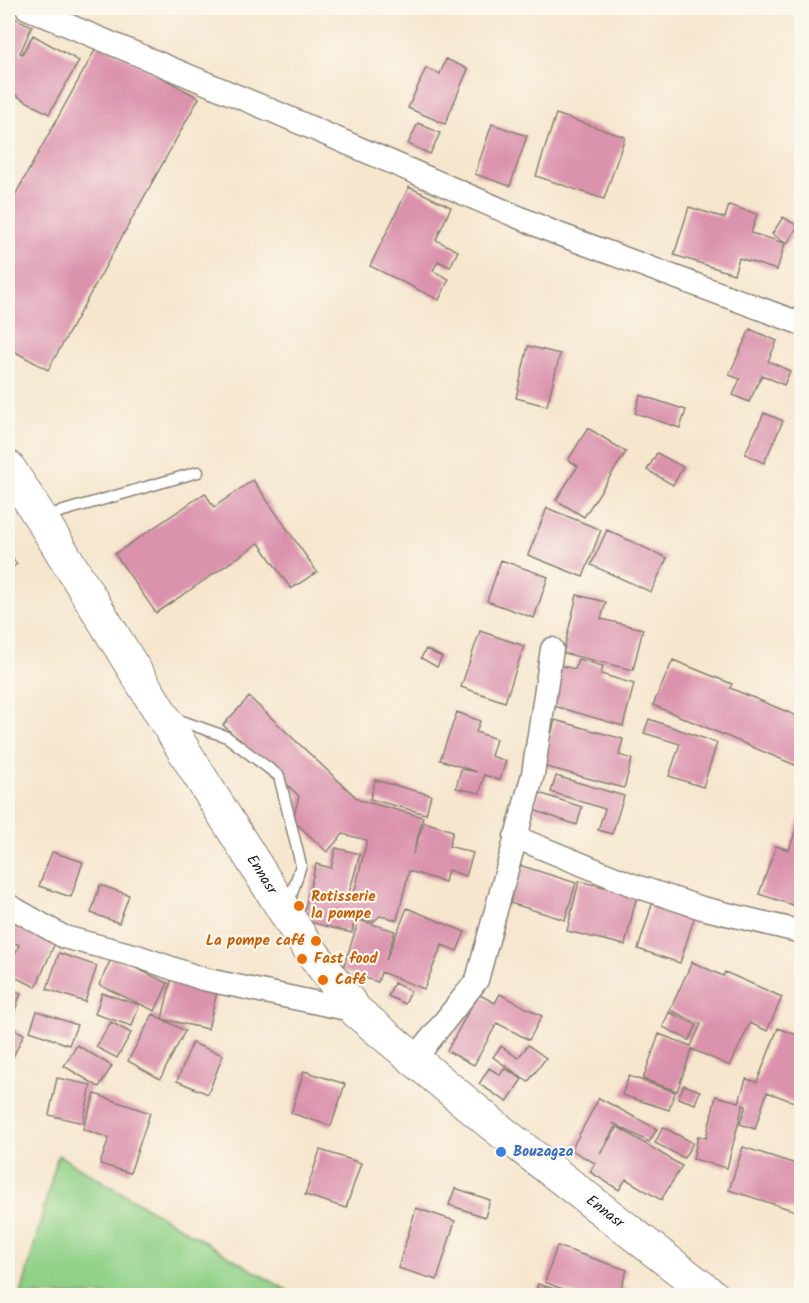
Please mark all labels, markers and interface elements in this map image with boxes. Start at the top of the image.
street label: Ennasr [240,850,284,900]
place label: Rotisserie la pompe [311,885,376,926]
marker: Rotisserie la pompe [292,899,306,913]
place label: La pompe café [206,929,305,953]
marker: La pompe café [309,934,323,948]
place label: Fast food [314,947,379,971]
marker: Fast food [295,952,309,966]
place label: Café [335,968,366,992]
marker: Café [316,973,330,987]
place label: Bouzagza [513,1140,574,1164]
marker: Bouzagza [494,1145,508,1159]
street label: Ennasr [580,1189,630,1235]

